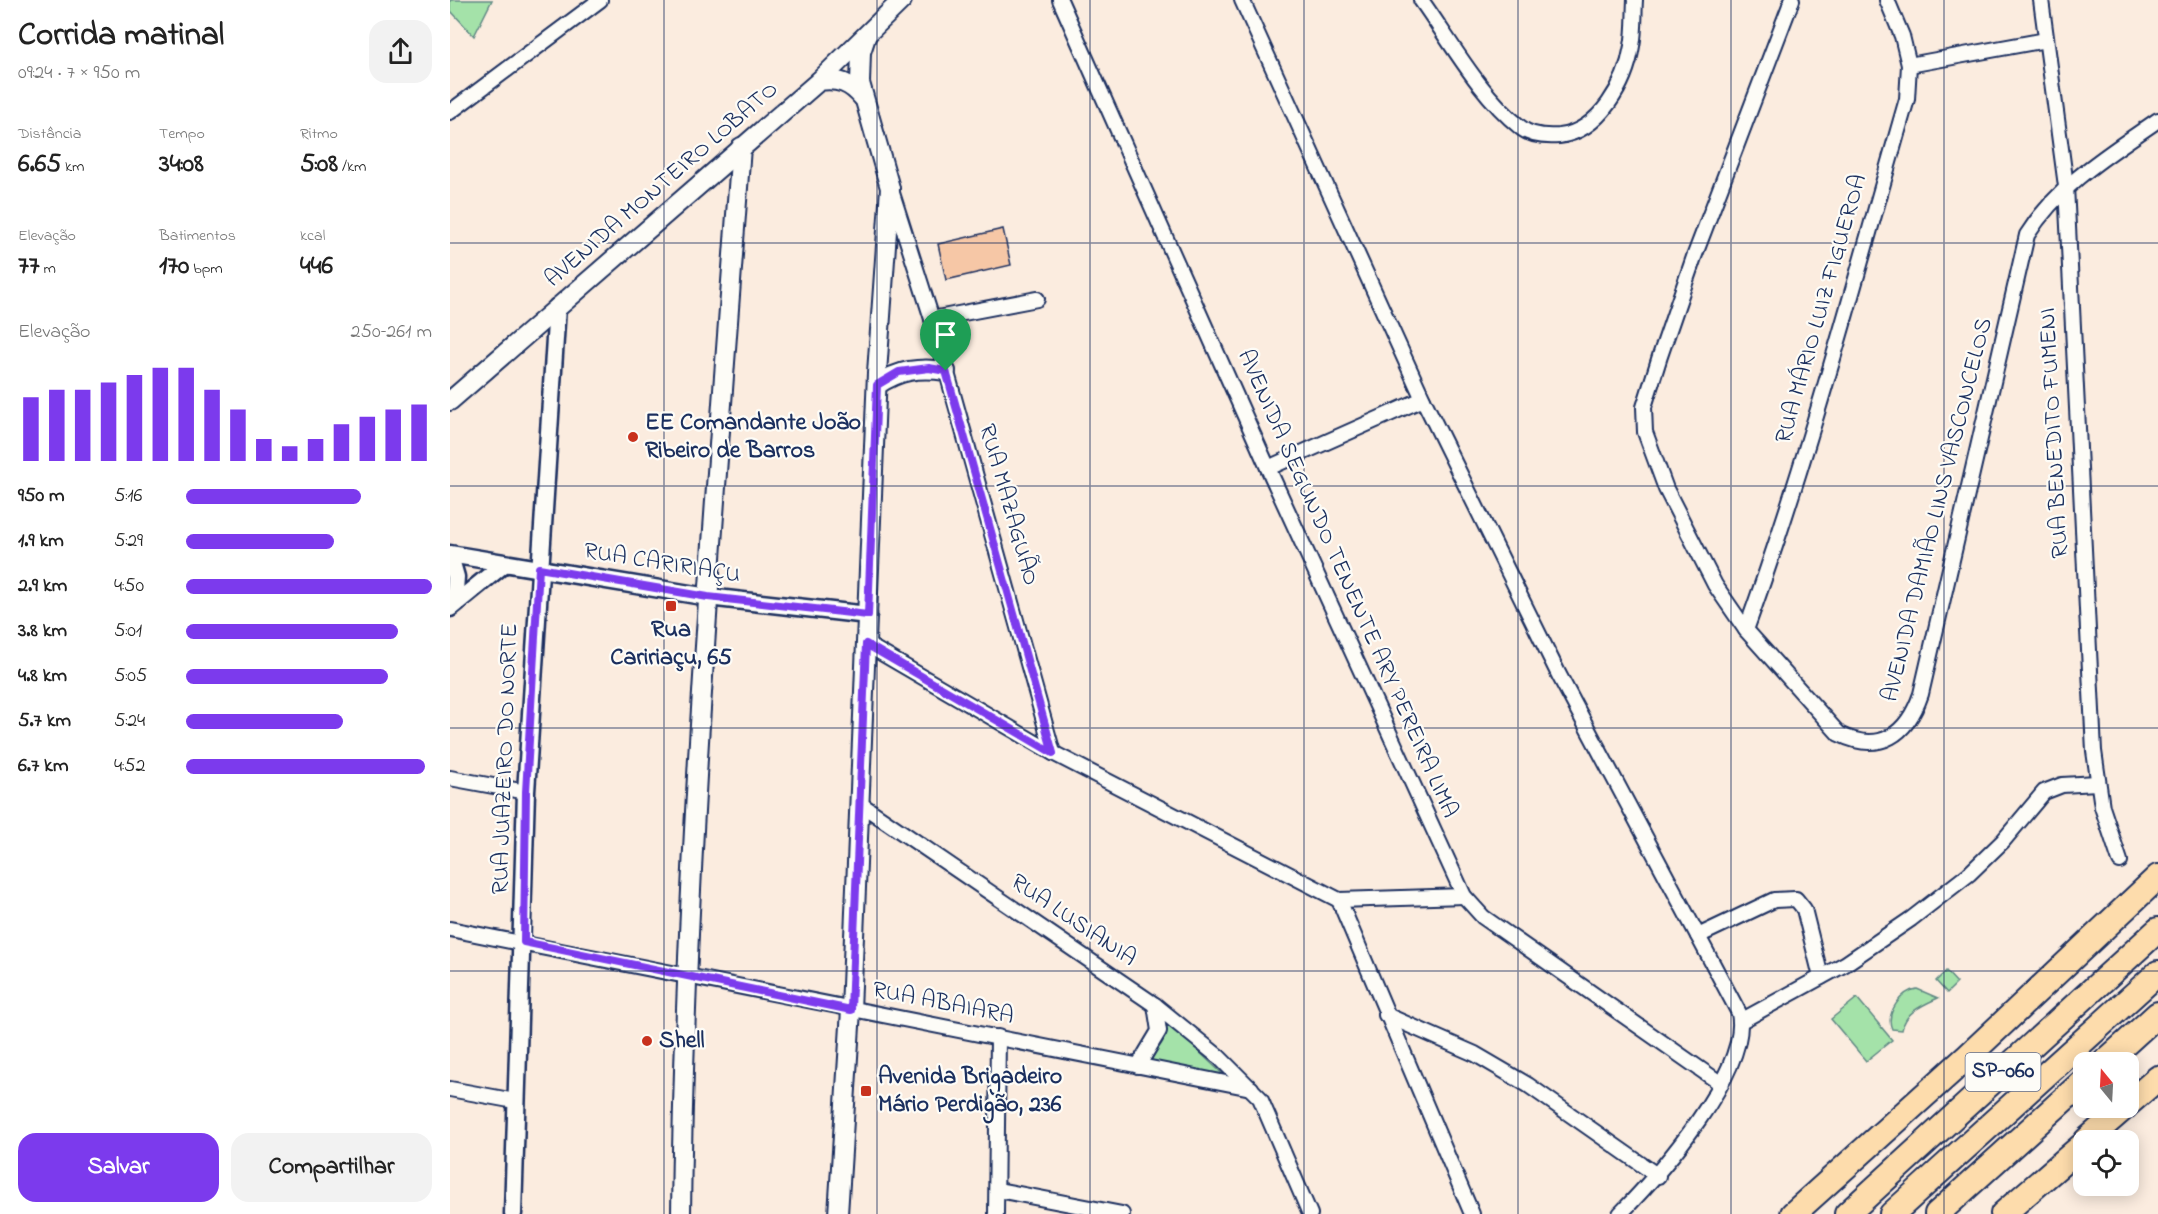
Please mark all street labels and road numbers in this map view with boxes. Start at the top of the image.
street label: AVENIDA MONTEIRO LOBATO [537,73,787,297]
street label: RUA MÁRIO LUIZ FIGUEROA [1767,170,1877,448]
street label: RUA BENEDITO FUMENI [2031,307,2079,559]
street label: AVENIDA DAMIÃO LINS VASCONCELOS [1873,314,2003,706]
street label: AVENIDA SEGUNDO TENENTE ARY PEREIRA LIMA [1227,344,1467,824]
street label: RUA MAZAGUÃO [968,420,1048,590]
street label: RUA CARIRIAÇU [581,534,743,594]
street label: RUA JUAZEIRO DO NORTE [484,623,528,895]
street label: RUA LUSIANIA [1003,866,1143,976]
street label: RUA ABAIARA [869,973,1017,1035]
road number: SP-060 [1966,1053,2040,1091]

